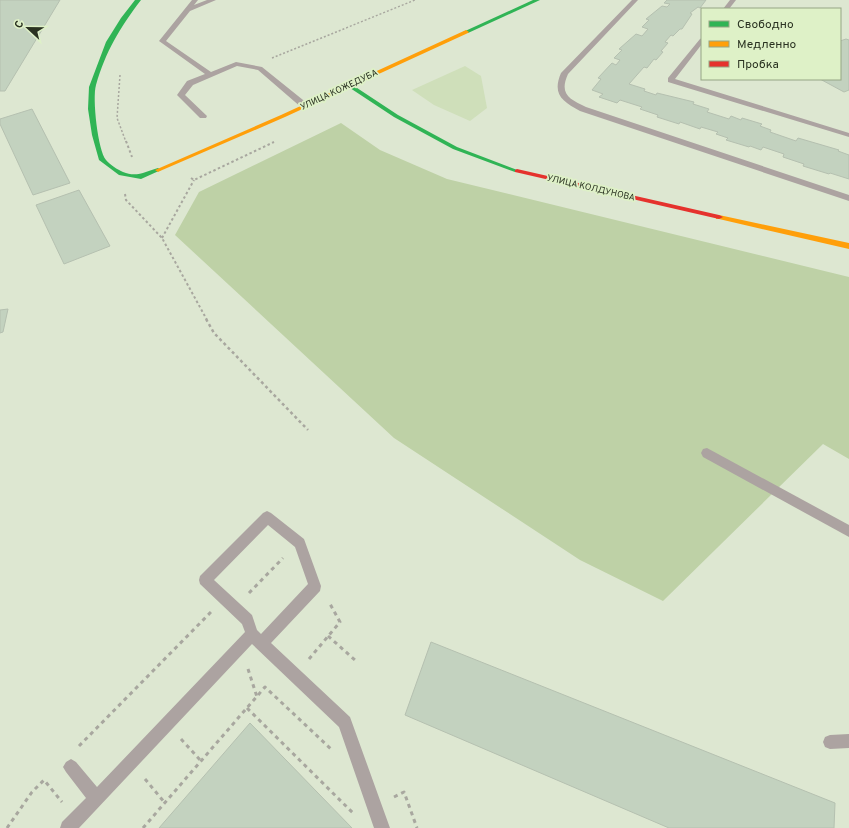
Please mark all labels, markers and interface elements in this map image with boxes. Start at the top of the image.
north arrow [8,8,48,48]
legend [701,8,841,80]
text: Свободно [737,17,794,33]
text: С [12,19,27,31]
text: Медленно [737,37,797,53]
text: Пробка [737,57,779,73]
street label: УЛИЦА КОЖЕДУБА [299,67,379,113]
street label: УЛИЦА КОЛДУНОВА [546,173,636,203]

